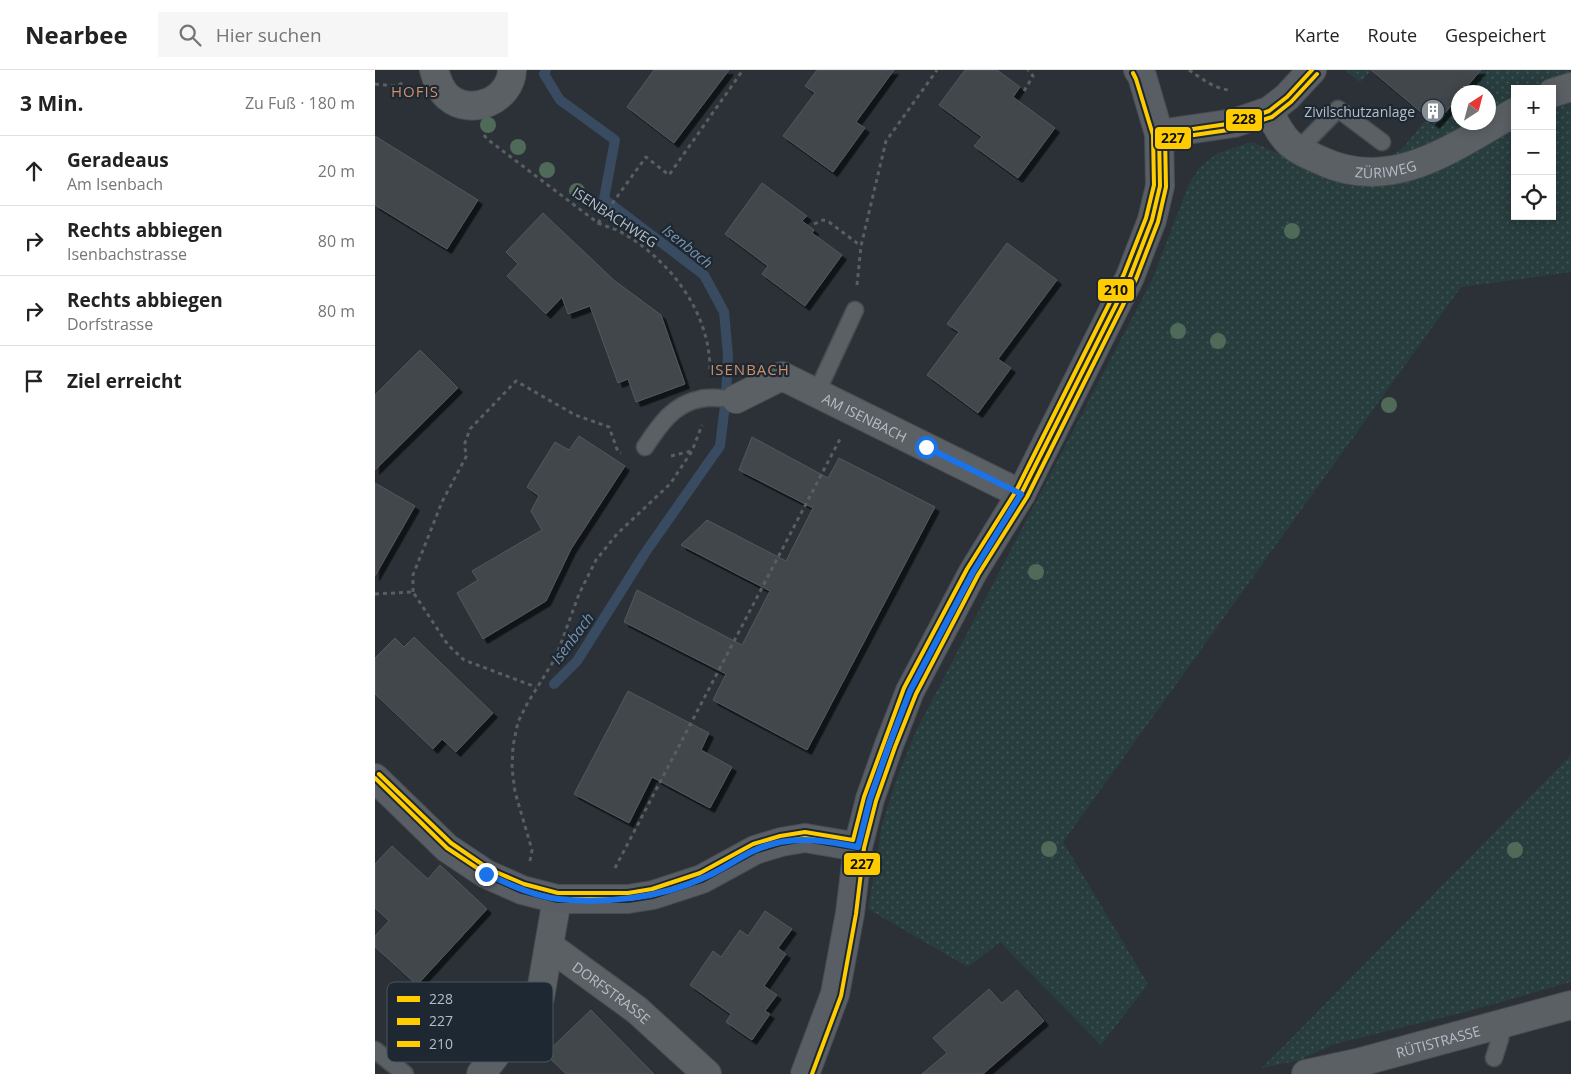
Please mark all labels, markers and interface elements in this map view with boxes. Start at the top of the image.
search box [158,12,508,57]
text: Nearbee [25,18,128,51]
icon: search [176,21,204,49]
text: Hier suchen [216,22,322,48]
text: Karte [1295,23,1340,47]
text: Route [1368,23,1417,47]
text: Gespeichert [1445,23,1546,47]
district label: HOFIS [391,81,439,101]
north arrow [1451,85,1496,130]
map controls [1511,85,1556,220]
button: + [1511,85,1556,130]
text: 3 Min. [20,89,83,117]
text: Zu Fuß · 180 m [245,92,355,114]
building icon: Zivilschutzanlage [1420,98,1446,124]
place label: Zivilschutzanlage [1304,102,1415,121]
line badge: 228 [1225,108,1263,132]
text: 228 [1232,109,1256,128]
line badge: 227 [1154,126,1192,150]
text: 227 [1161,128,1185,147]
button: − [1511,130,1556,175]
text: Geradeaus [67,147,169,173]
street label: ZÜRIWEG [1354,155,1419,182]
icon: ahead [20,157,48,185]
text: 20 m [318,160,355,182]
text: Am Isenbach [67,173,163,195]
button: locate [1511,175,1556,220]
street label: ISENBACHWEG [569,182,661,252]
text: Rechts abbiegen [67,217,223,243]
water label: Isenbach [659,220,717,272]
icon: right [20,227,48,255]
text: 80 m [318,230,355,252]
text: Isenbachstrasse [67,243,187,265]
line badge: 210 [1097,278,1135,302]
text: 210 [1104,280,1128,299]
text: Rechts abbiegen [67,287,223,313]
icon: right [20,297,48,325]
text: 80 m [318,300,355,322]
text: Dorfstrasse [67,313,153,335]
district label: ISENBACH [710,359,790,379]
icon: arrive [20,367,48,395]
text: Ziel erreicht [67,368,182,394]
street label: AM ISENBACH [820,388,910,446]
route start [915,436,938,459]
water label: Isenbach [546,608,598,668]
line badge: 227 [843,852,881,876]
text: 227 [850,854,874,873]
route end [475,863,498,886]
street label: DORFSTRASSE [569,957,655,1028]
legend [387,982,553,1062]
text: 228 [429,989,453,1008]
text: 227 [429,1011,453,1030]
street label: RÜTISTRASSE [1394,1021,1482,1062]
text: 210 [429,1034,453,1053]

